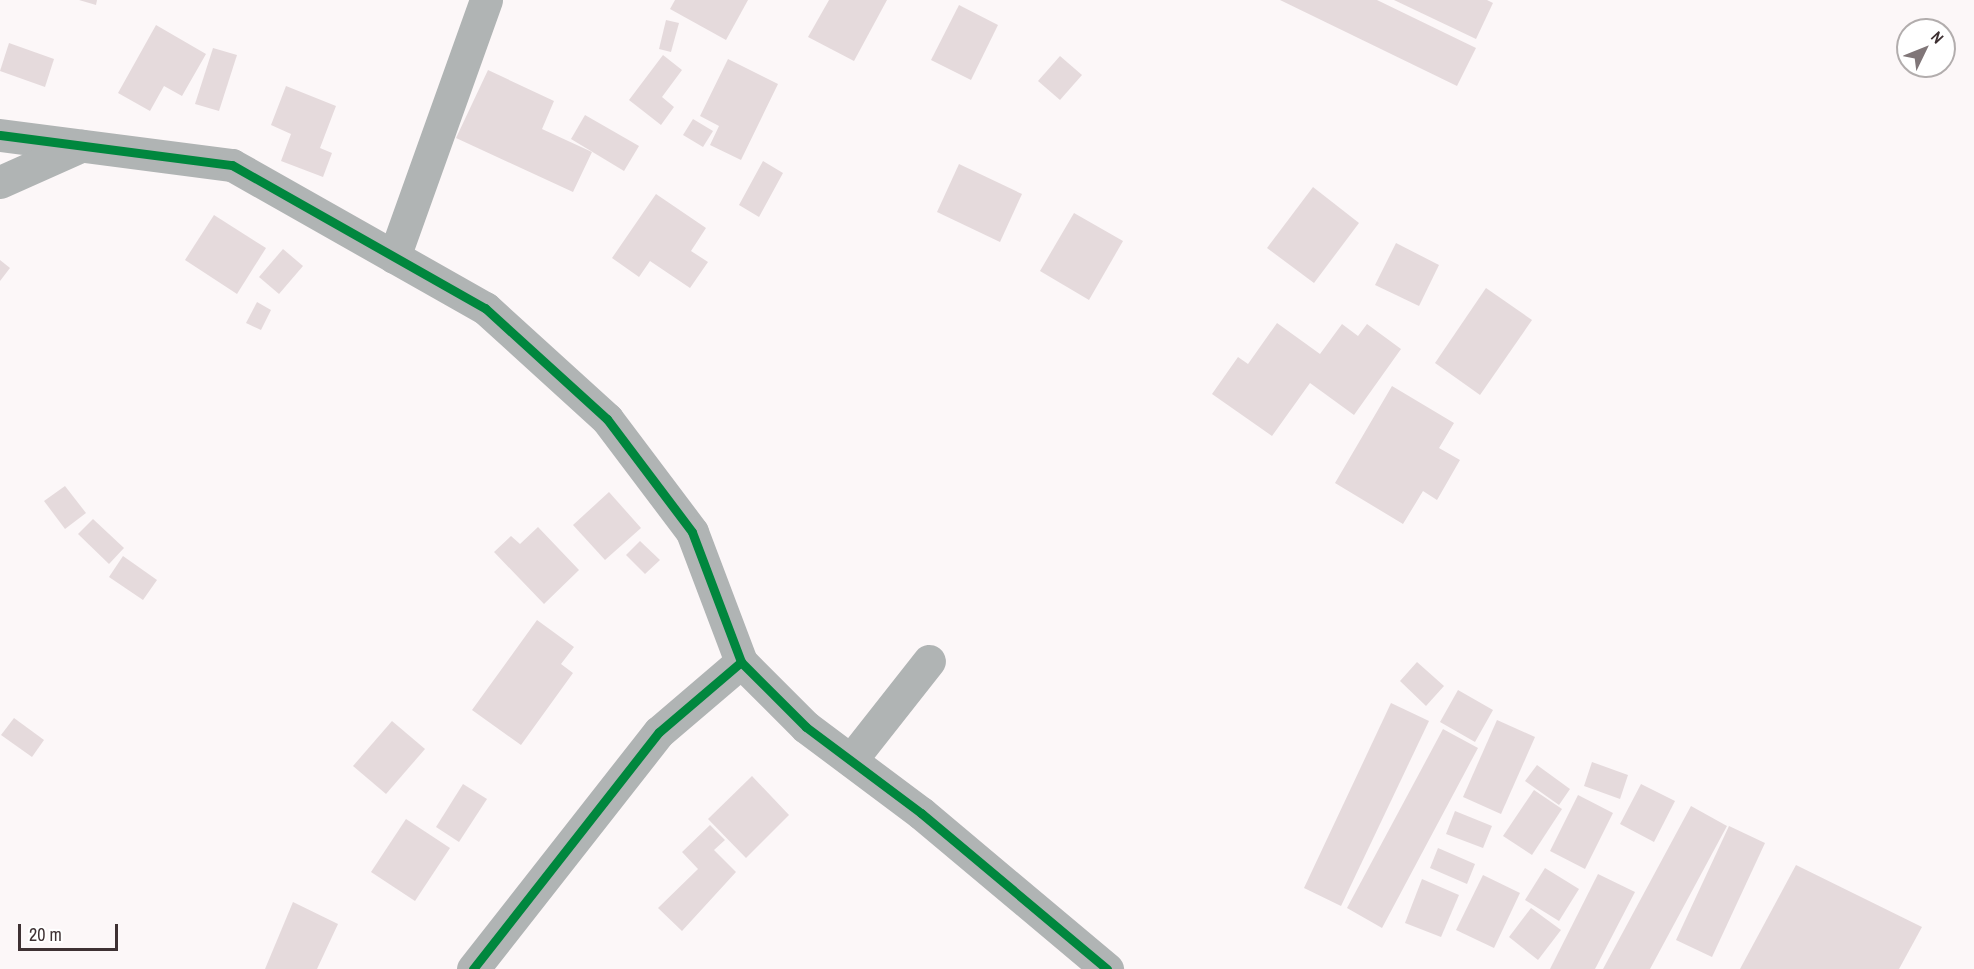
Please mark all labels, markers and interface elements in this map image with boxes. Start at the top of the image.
north arrow [1896,18,1956,78]
text: N [1926,26,1949,48]
scale bar [21,912,122,950]
text: 20 m [29,922,62,947]

